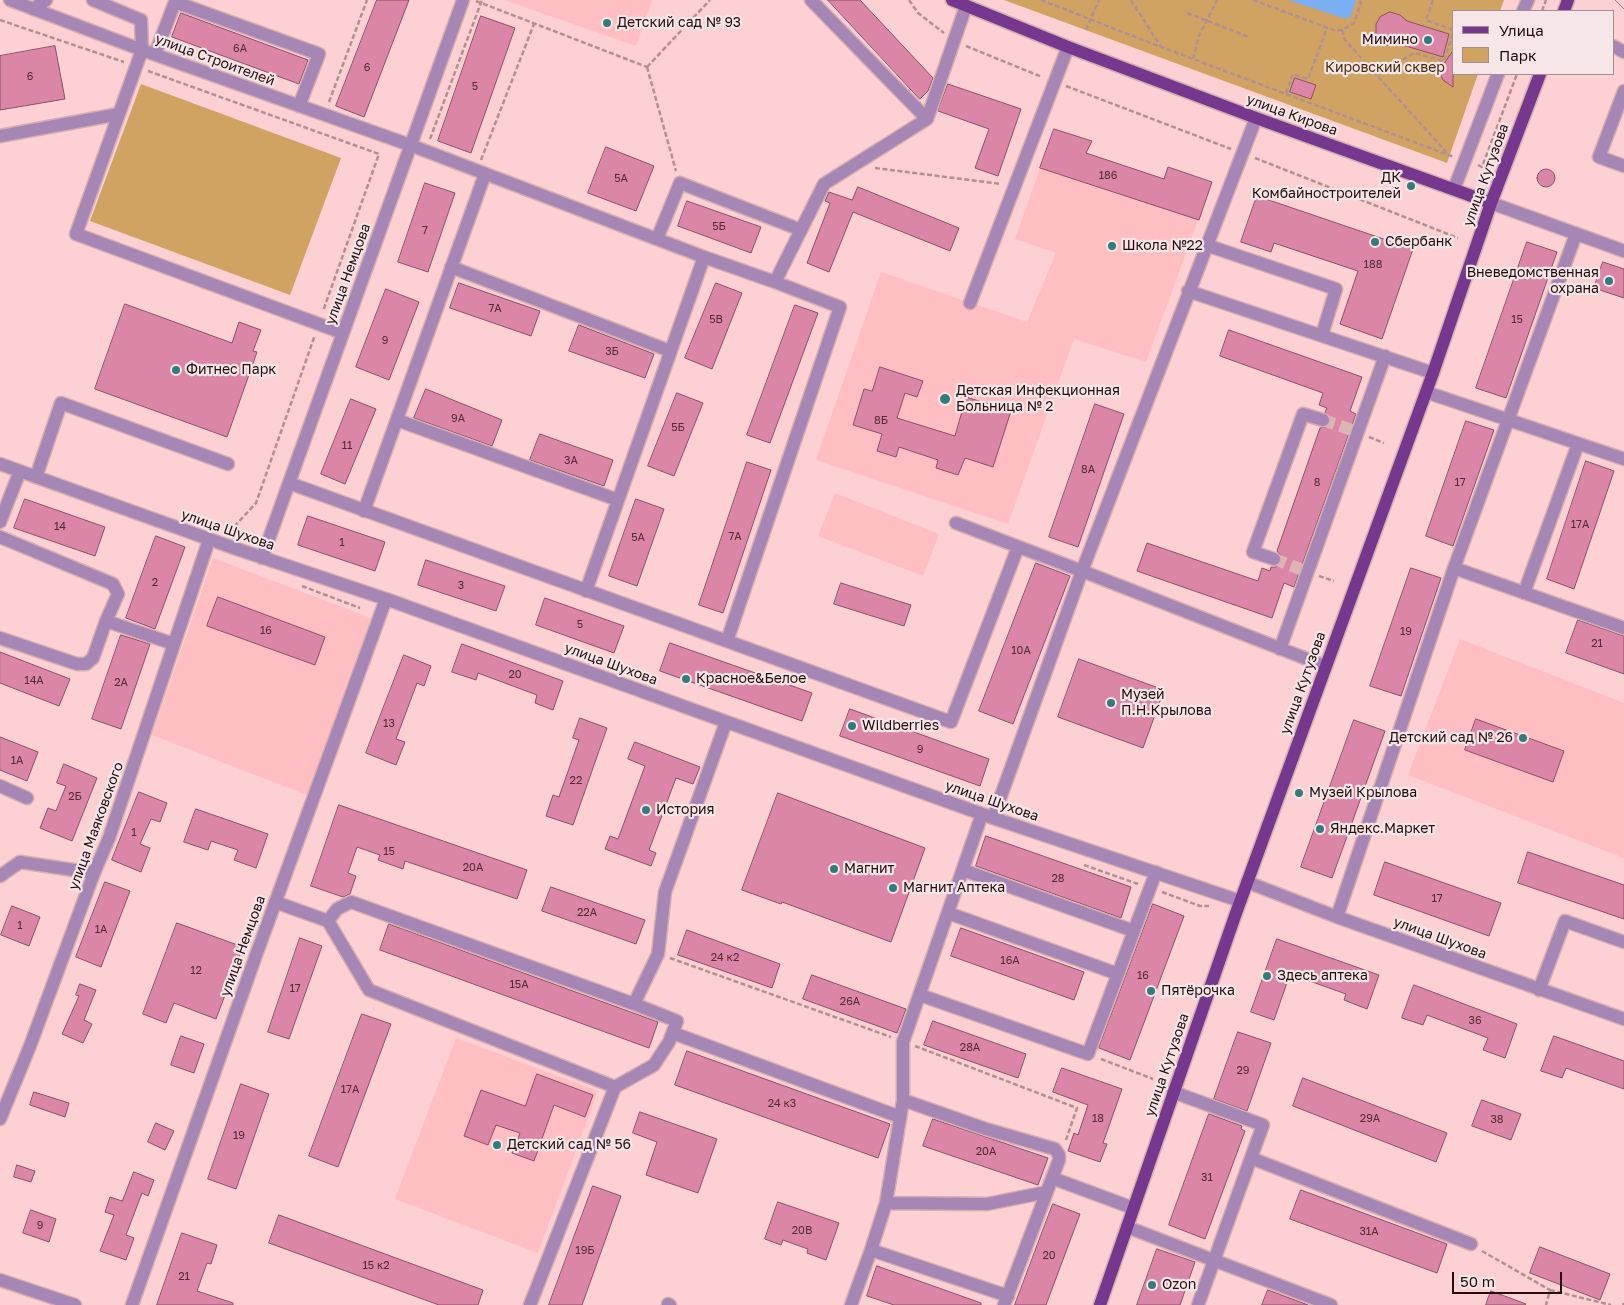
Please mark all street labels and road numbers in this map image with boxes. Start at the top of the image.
street label: улица Строителей [153,31,277,89]
street label: улица Кирова [1244,91,1340,139]
street label: улица Кутузова [1460,121,1512,229]
street label: улица Немцова [322,221,374,327]
street label: улица Шухова [179,506,277,554]
street label: улица Кутузова [1277,629,1329,737]
street label: улица Шухова [562,639,660,689]
street label: улица Маяковского [65,760,127,892]
street label: улица Шухова [943,777,1041,825]
street label: улица Немцова [217,893,269,999]
street label: улица Шухова [1391,913,1489,963]
street label: улица Кутузова [1141,1011,1193,1119]

